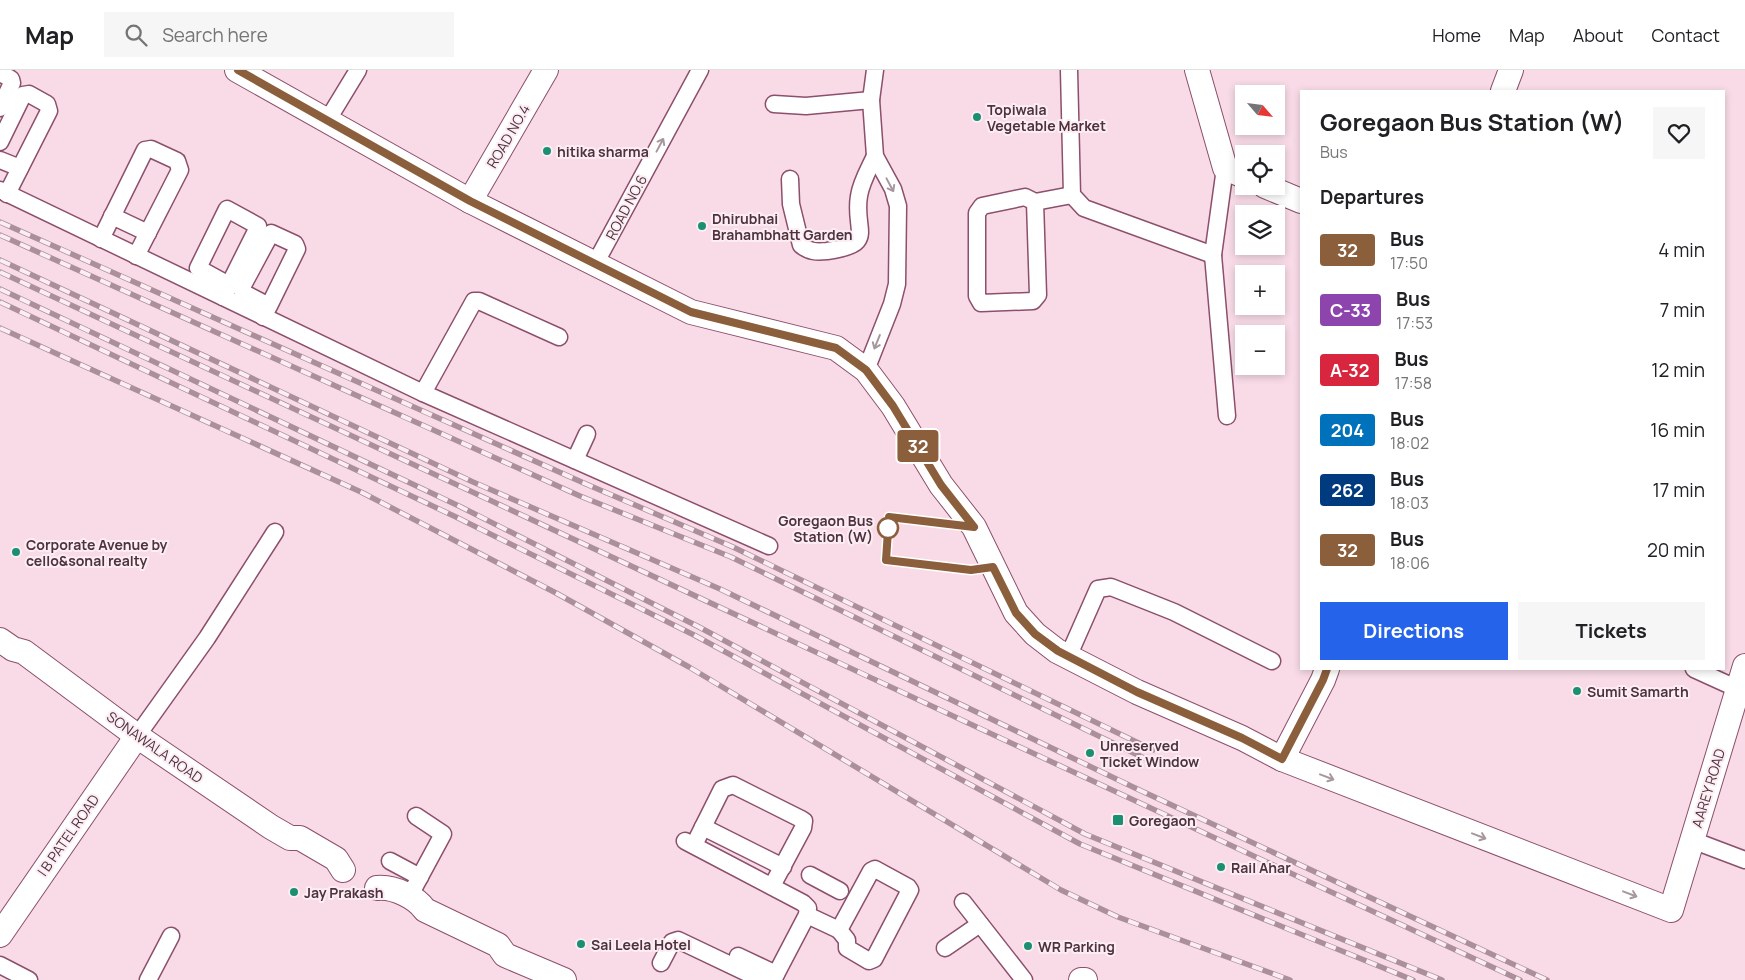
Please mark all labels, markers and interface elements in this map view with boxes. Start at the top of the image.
search box [104,12,454,57]
text: Map [25,18,74,51]
icon: search [122,21,150,49]
text: Search here [162,22,268,48]
text: Home [1432,23,1481,47]
text: Map [1509,23,1545,47]
text: About [1573,23,1623,47]
text: Contact [1651,23,1720,47]
north arrow [1235,85,1285,135]
map controls [1235,85,1285,375]
place label: Topiwala Vegetable Market [987,100,1106,135]
street label: ROAD NO.4 [482,101,534,171]
text: Goregaon Bus Station (W) [1320,105,1624,138]
button: heart [1653,107,1705,159]
marker: Topiwala Vegetable Market [971,111,983,123]
one-way arrow [655,137,665,152]
text: Bus [1320,141,1348,163]
place label: hitika sharma [557,142,649,161]
marker: hitika sharma [541,145,553,157]
button: locate [1235,145,1285,195]
street label: ROAD NO.6 [601,171,651,243]
one-way arrow [885,177,895,192]
text: Departures [1320,184,1424,210]
button: layers [1235,205,1285,255]
place label: Dhirubhai Brahambhatt Garden [712,209,853,244]
marker: Dhirubhai Brahambhatt Garden [696,220,708,232]
text: Bus [1390,226,1424,252]
text: 4 min [1658,237,1705,263]
text: 32 [1337,238,1358,262]
text: 17:50 [1390,252,1428,274]
button: + [1235,265,1285,315]
text: Bus [1396,286,1430,312]
text: 7 min [1660,297,1705,323]
text: C-33 [1330,298,1371,322]
text: 17:53 [1396,312,1433,334]
button: − [1235,325,1285,375]
one-way arrow [872,334,881,349]
text: Bus [1394,346,1429,372]
text: 12 min [1651,357,1705,383]
text: A-32 [1330,358,1369,382]
text: 17:58 [1394,372,1432,394]
text: Bus [1390,406,1424,432]
text: 16 min [1650,417,1705,443]
text: 204 [1331,418,1364,442]
line badge: 32 [896,430,940,462]
text: 18:02 [1390,432,1429,454]
text: 32 [907,434,929,458]
text: Bus [1390,466,1424,492]
text: 17 min [1652,477,1705,503]
text: 262 [1331,478,1364,502]
text: 18:03 [1390,492,1429,514]
place label: Goregaon Bus Station (W) [778,511,873,546]
marker: Goregaon Bus Station (W) [877,517,899,539]
text: Bus [1390,526,1424,552]
place label: Corporate Avenue by cello&sonal realty [26,535,168,570]
text: 20 min [1647,537,1705,563]
text: 32 [1337,538,1358,562]
marker: Corporate Avenue by cello&sonal realty [10,546,22,558]
text: 18:06 [1390,552,1430,574]
button: Directions [1320,602,1508,660]
button: Tickets [1518,602,1705,660]
place label: Sumit Samarth [1587,682,1689,701]
marker: Sumit Samarth [1571,685,1583,697]
street label: SONAWALA ROAD [103,707,207,787]
place label: Unreserved Ticket Window [1100,736,1199,771]
street label: AAREY ROAD [1687,746,1729,830]
marker: Unreserved Ticket Window [1084,747,1096,759]
one-way arrow [1319,772,1334,782]
street label: I B PATEL ROAD [33,790,103,880]
place label: Goregaon [1129,811,1196,830]
marker: Goregaon [1111,813,1125,827]
one-way arrow [1471,831,1486,841]
place label: Rail Ahar [1231,858,1291,877]
marker: Rail Ahar [1215,861,1227,873]
place label: Jay Prakash [304,883,384,902]
marker: Jay Prakash [288,886,300,898]
one-way arrow [1622,890,1637,900]
place label: Sai Leela Hotel [591,935,691,954]
place label: WR Parking [1038,937,1115,956]
marker: Sai Leela Hotel [575,938,587,950]
marker: WR Parking [1022,940,1034,952]

